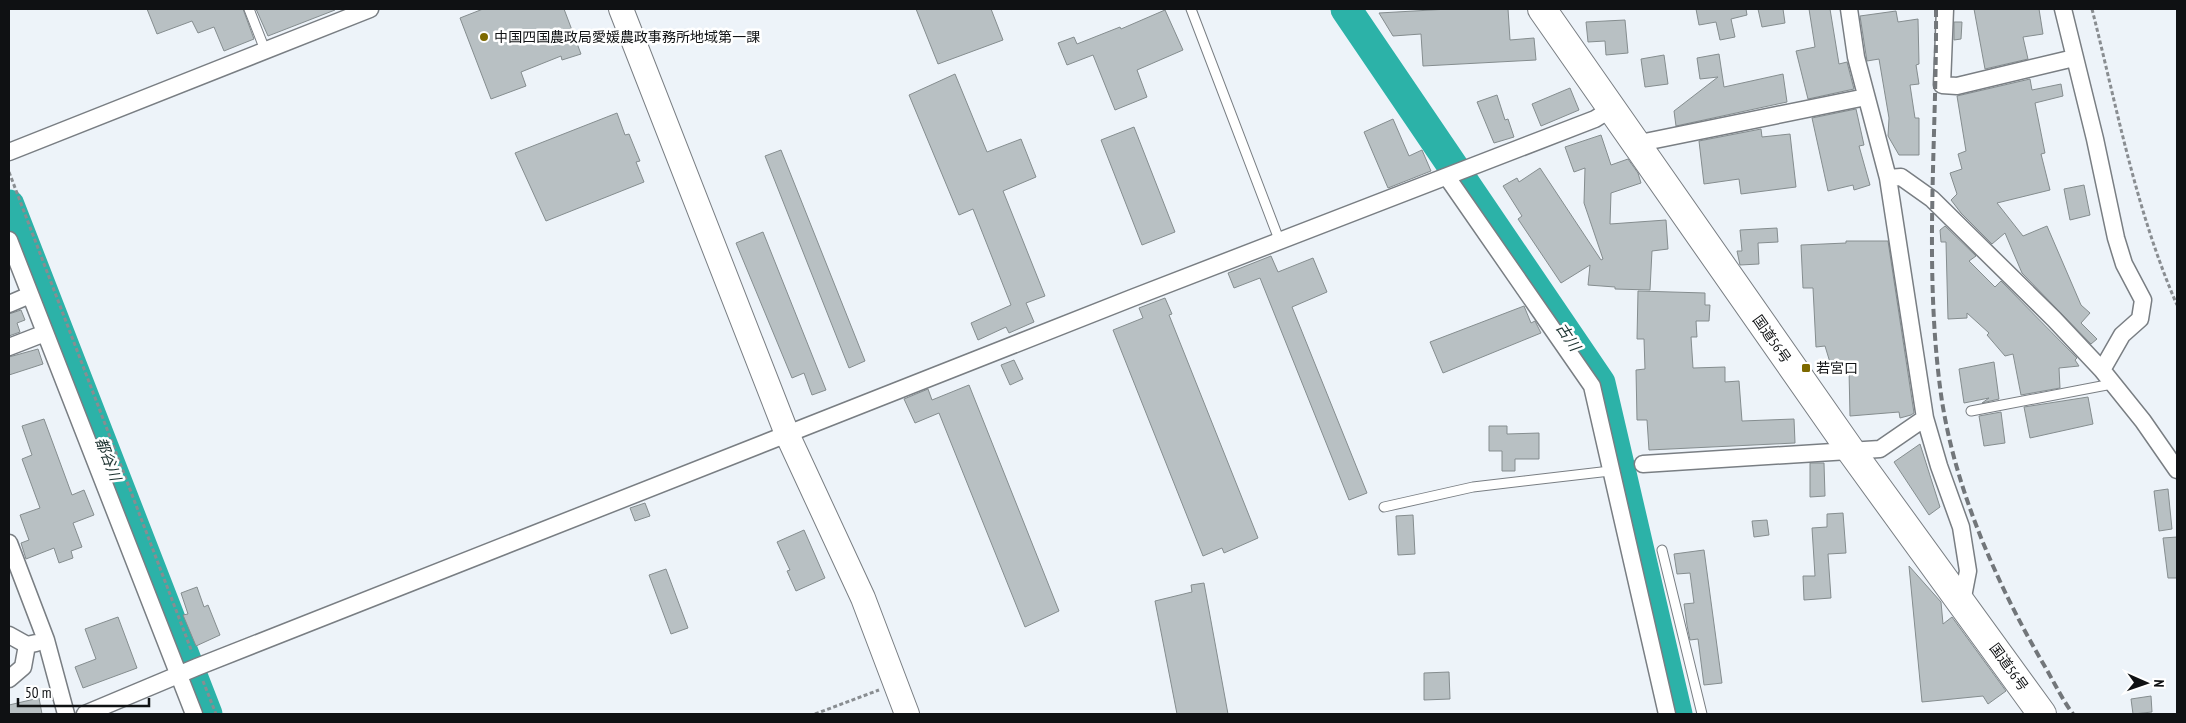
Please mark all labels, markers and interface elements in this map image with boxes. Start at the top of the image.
place label: 中国四国農政局愛媛農政事務所地域第一課 [494,28,760,46]
marker: 中国四国農政局愛媛農政事務所地域第一課 [478,31,490,43]
street label: 国道56号 [1749,311,1795,367]
water label: 古川 [1552,319,1586,356]
place label: 若宮口 [1816,359,1858,377]
marker: 若宮口 [1800,362,1812,374]
water label: 都谷川 [92,434,126,485]
street label: 国道56号 [1986,640,2032,694]
north arrow [2121,658,2171,708]
scale bar [18,676,149,708]
text: N [2150,679,2168,688]
text: 50 m [25,683,51,702]

